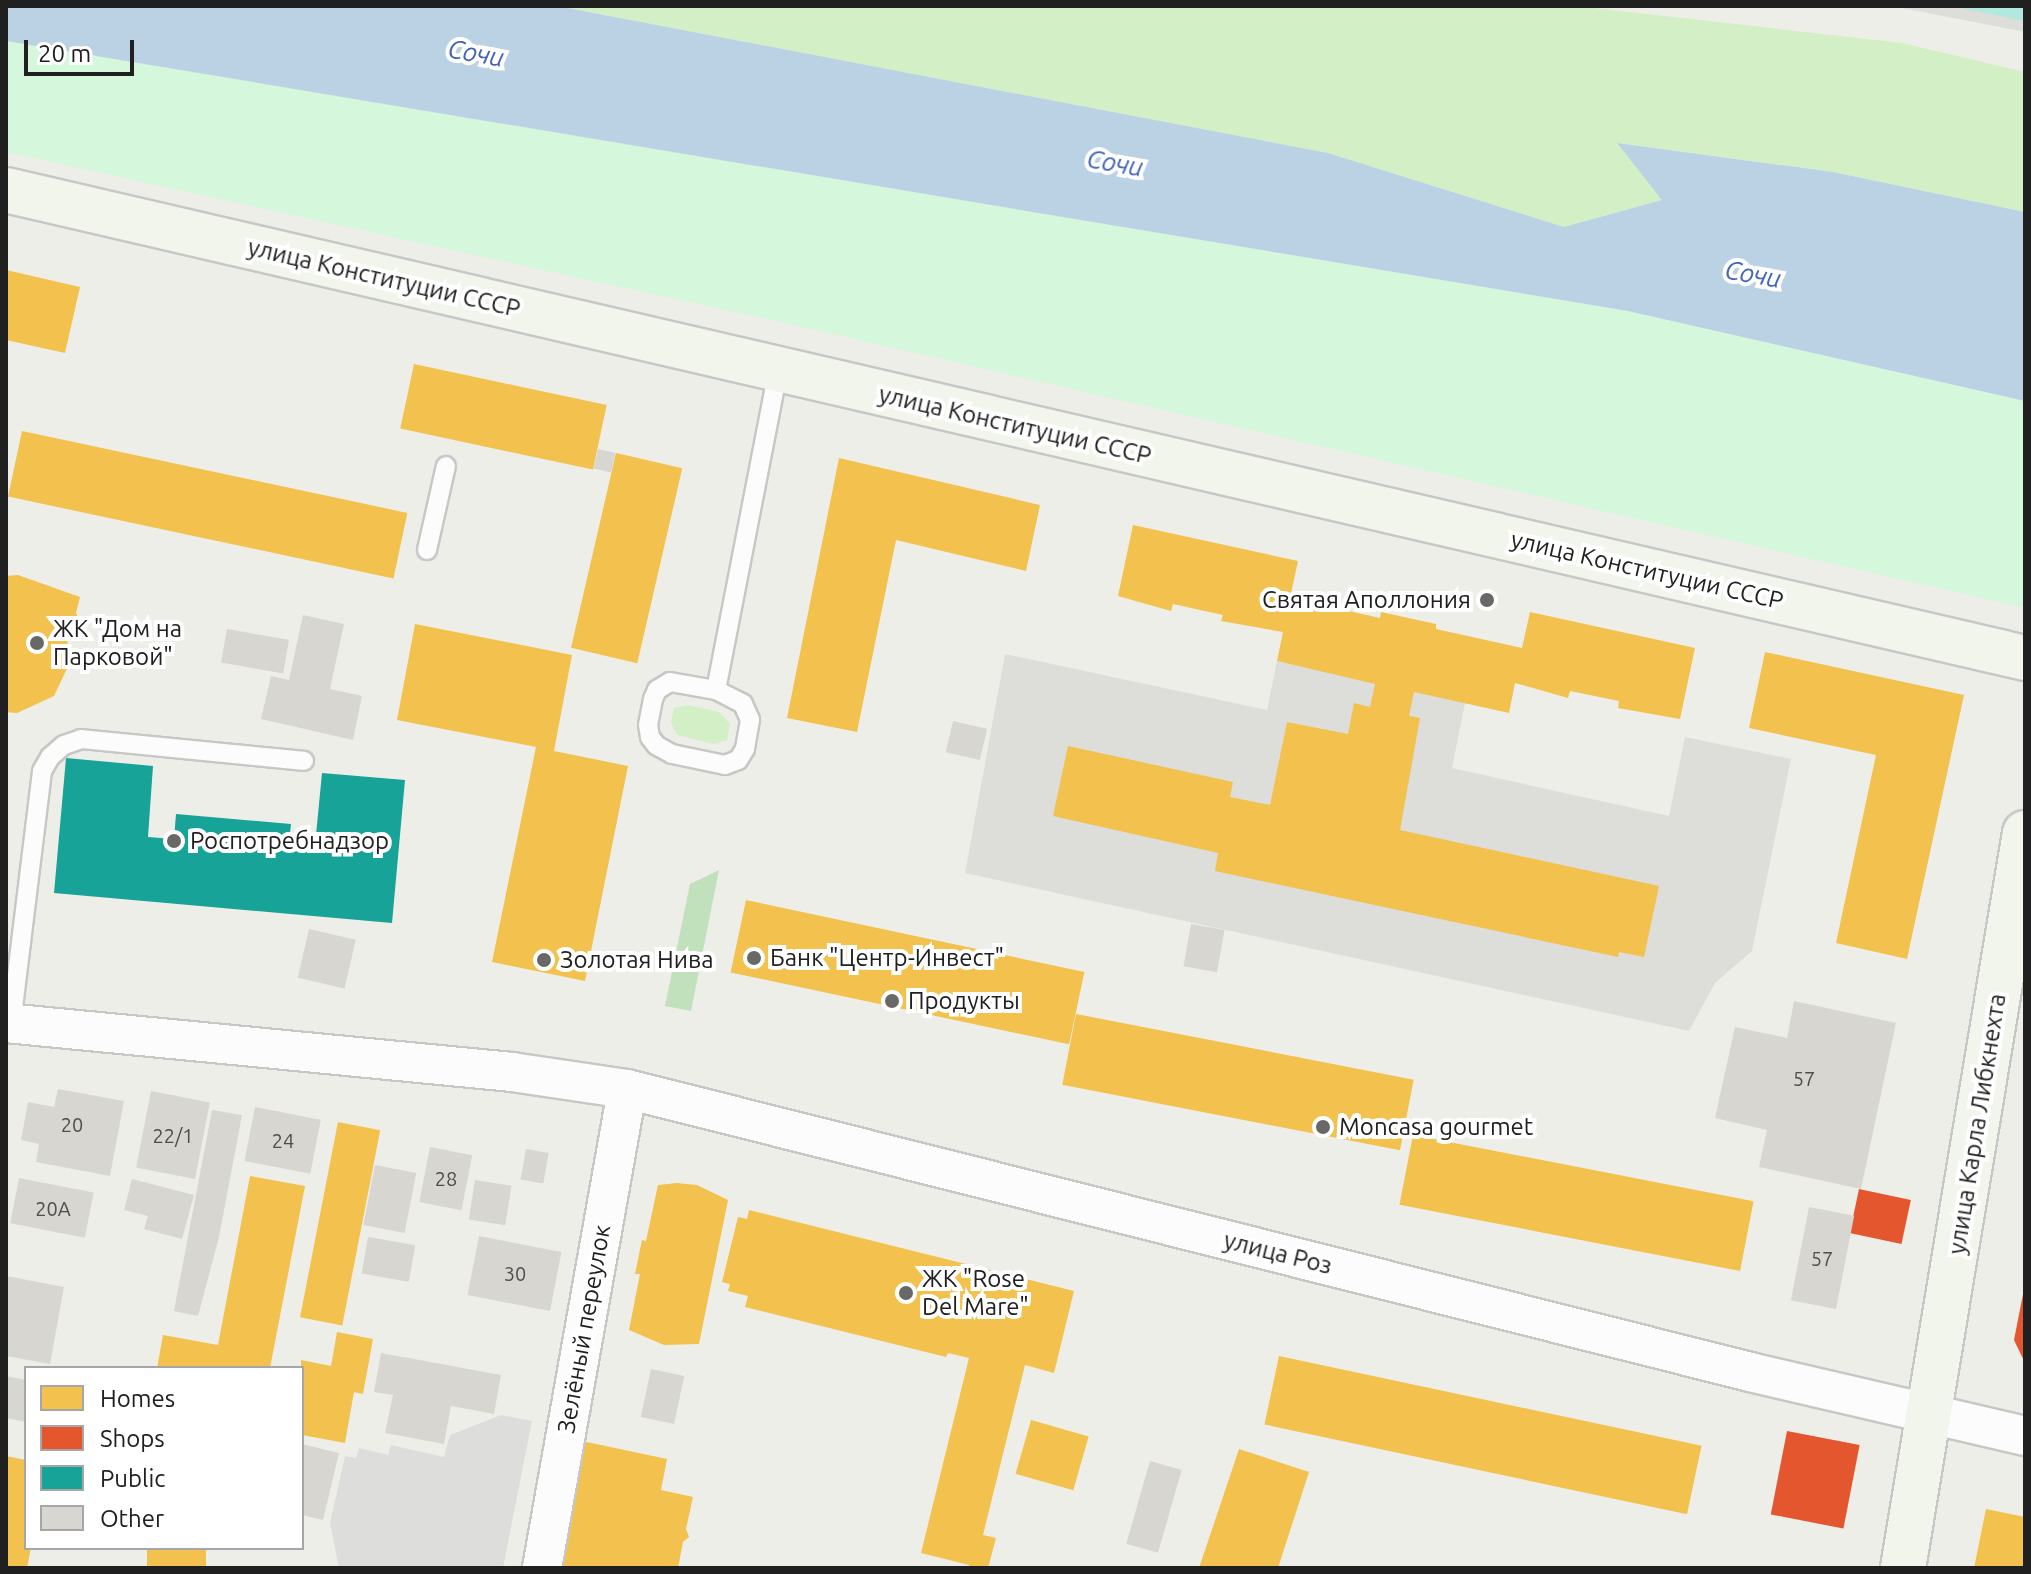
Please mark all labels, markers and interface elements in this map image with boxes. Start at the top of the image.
scale bar [28,24,138,74]
water label: Сочи [445,33,507,73]
text: 20 m [38,40,91,67]
water label: Сочи [1084,143,1146,183]
street label: улица Конституции СССР [245,233,523,323]
water label: Сочи [1722,254,1784,294]
street label: улица Конституции СССР [876,380,1154,470]
street label: улица Конституции СССР [1508,525,1786,615]
place label: Святая Аполлония [1262,586,1471,614]
marker: Святая Аполлония [1478,591,1496,609]
place label: ЖК "Дом на Парковой" [53,615,182,671]
marker: ЖК "Дом на Парковой" [28,634,46,652]
place label: Роспотребнадзор [190,827,389,855]
marker: Роспотребнадзор [165,832,183,850]
place label: Банк "Центр-Инвест" [770,944,1004,972]
place label: Золотая Нива [560,946,714,974]
marker: Банк "Центр-Инвест" [745,949,763,967]
marker: Золотая Нива [535,951,553,969]
place label: Продукты [908,987,1020,1015]
marker: Продукты [883,992,901,1010]
street label: улица Карла Либкнехта [1942,992,2012,1256]
house number: 57 [1793,1066,1815,1090]
house number: 20 [61,1112,83,1136]
place label: Moncasa gourmet [1339,1113,1533,1141]
marker: Moncasa gourmet [1314,1118,1332,1136]
house number: 22/1 [152,1123,194,1147]
house number: 24 [272,1128,294,1152]
house number: 28 [435,1166,457,1190]
house number: 20А [35,1196,71,1220]
street label: Зелёный переулок [551,1222,617,1436]
street label: улица Роз [1221,1226,1335,1280]
house number: 57 [1811,1246,1833,1270]
house number: 30 [504,1261,526,1285]
place label: ЖК "Rose Del Mare" [922,1265,1029,1321]
marker: ЖК "Rose Del Mare" [897,1284,915,1302]
legend [24,1366,304,1550]
text: Homes [100,1385,175,1412]
text: Shops [100,1425,165,1452]
text: Public [100,1465,165,1492]
text: Other [100,1505,164,1532]

